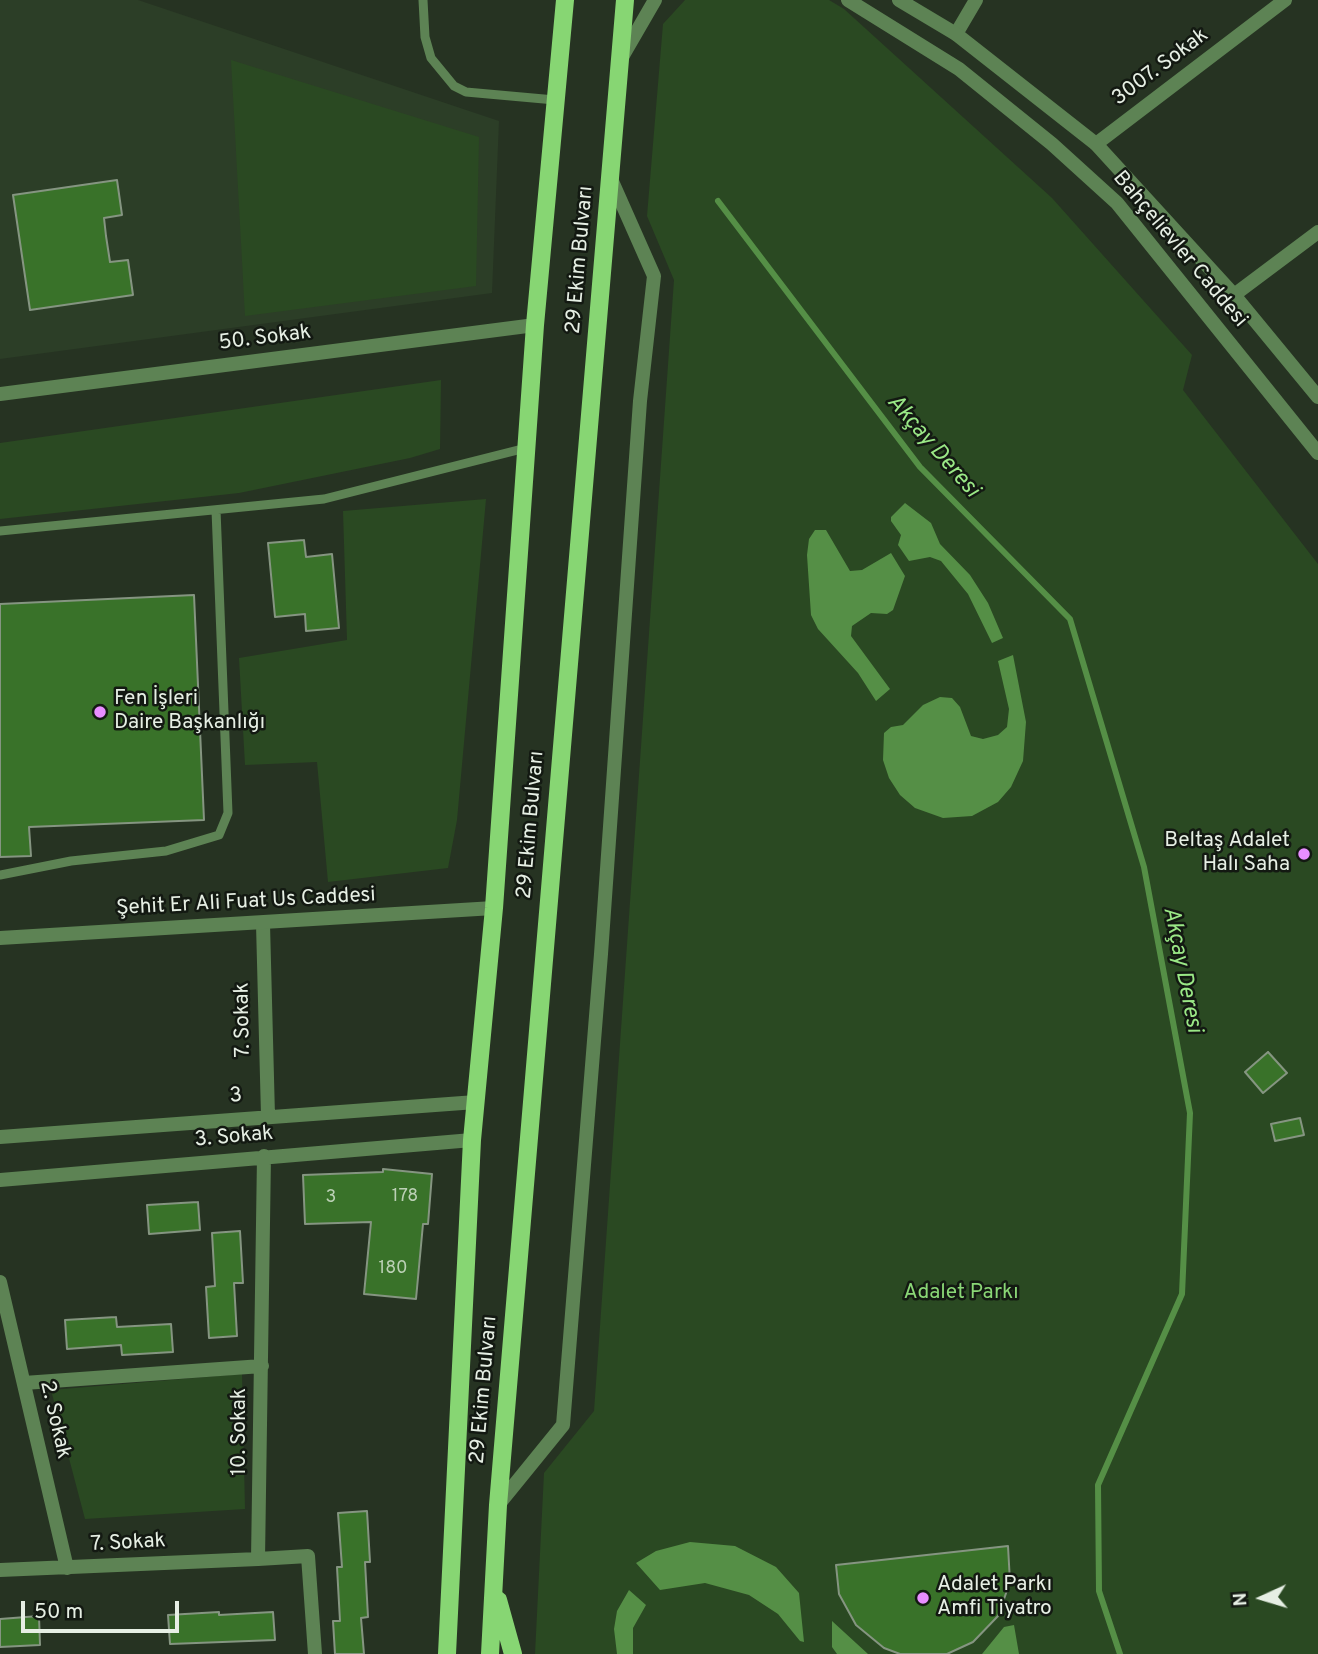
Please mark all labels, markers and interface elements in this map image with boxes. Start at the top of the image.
street label: 3007. Sokak [1108,24,1214,112]
street label: Bahçelievler Caddesi [1106,167,1252,333]
street label: 29 Ekim Bulvarı [562,185,600,335]
street label: 50. Sokak [217,321,313,357]
water label: Akçay Deresi [880,390,984,504]
place label: Fen İşleri Daire Başkanlığı [114,687,265,737]
marker: Fen İşleri Daire Başkanlığı [92,704,108,720]
street label: 29 Ekim Bulvarı [513,750,551,900]
place label: Beltaş Adalet Halı Saha [1164,829,1290,879]
marker: Beltaş Adalet Halı Saha [1296,846,1312,862]
street label: Şehit Er Ali Fuat Us Caddesi [116,884,376,922]
water label: Akçay Deresi [1155,905,1207,1035]
street label: 7. Sokak [231,982,257,1058]
street label: 3 [229,1084,243,1110]
street label: 3. Sokak [194,1122,274,1154]
house number: 178 [392,1186,418,1208]
house number: 3 [326,1187,336,1209]
house number: 180 [378,1258,408,1280]
park label: Adalet Parkı [903,1281,1019,1307]
street label: 29 Ekim Bulvarı [466,1315,504,1465]
street label: 2. Sokak [33,1379,75,1461]
street label: 10. Sokak [228,1388,254,1476]
street label: 7. Sokak [90,1529,166,1559]
north arrow [1227,1563,1297,1633]
place label: Adalet Parkı Amfi Tiyatro [937,1573,1052,1623]
scale bar [24,1588,182,1632]
marker: Adalet Parkı Amfi Tiyatro [915,1590,931,1606]
text: N [1229,1592,1253,1607]
text: 50 m [34,1599,83,1626]

